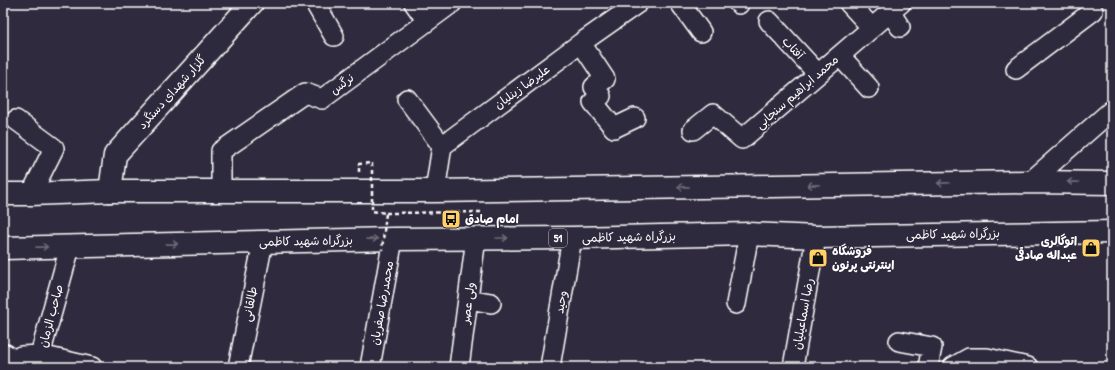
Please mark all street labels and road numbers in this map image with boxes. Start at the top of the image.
street label: آفتاب [779,33,809,63]
street label: گلزار شهدای دستگرد [134,51,210,133]
street label: محمد ابراهیم سنجابی [751,51,843,133]
street label: علیرضا زینلیان [490,61,553,113]
street label: نرگس [326,69,357,98]
street label: بزرگراه شهید کاظمی [906,224,1000,243]
street label: بزرگراه شهید کاظمی [582,227,676,246]
road number: 51 [549,229,567,247]
street label: بزرگراه شهید کاظمی [259,231,353,250]
street label: محمدرضا صفریان [366,259,397,346]
street label: رضا اسماعیلیان [788,277,817,351]
street label: ولی عصر [456,281,479,326]
street label: صاحب الزمان [34,282,67,349]
street label: طالقانی [238,285,261,323]
street label: وحید [550,289,571,315]

